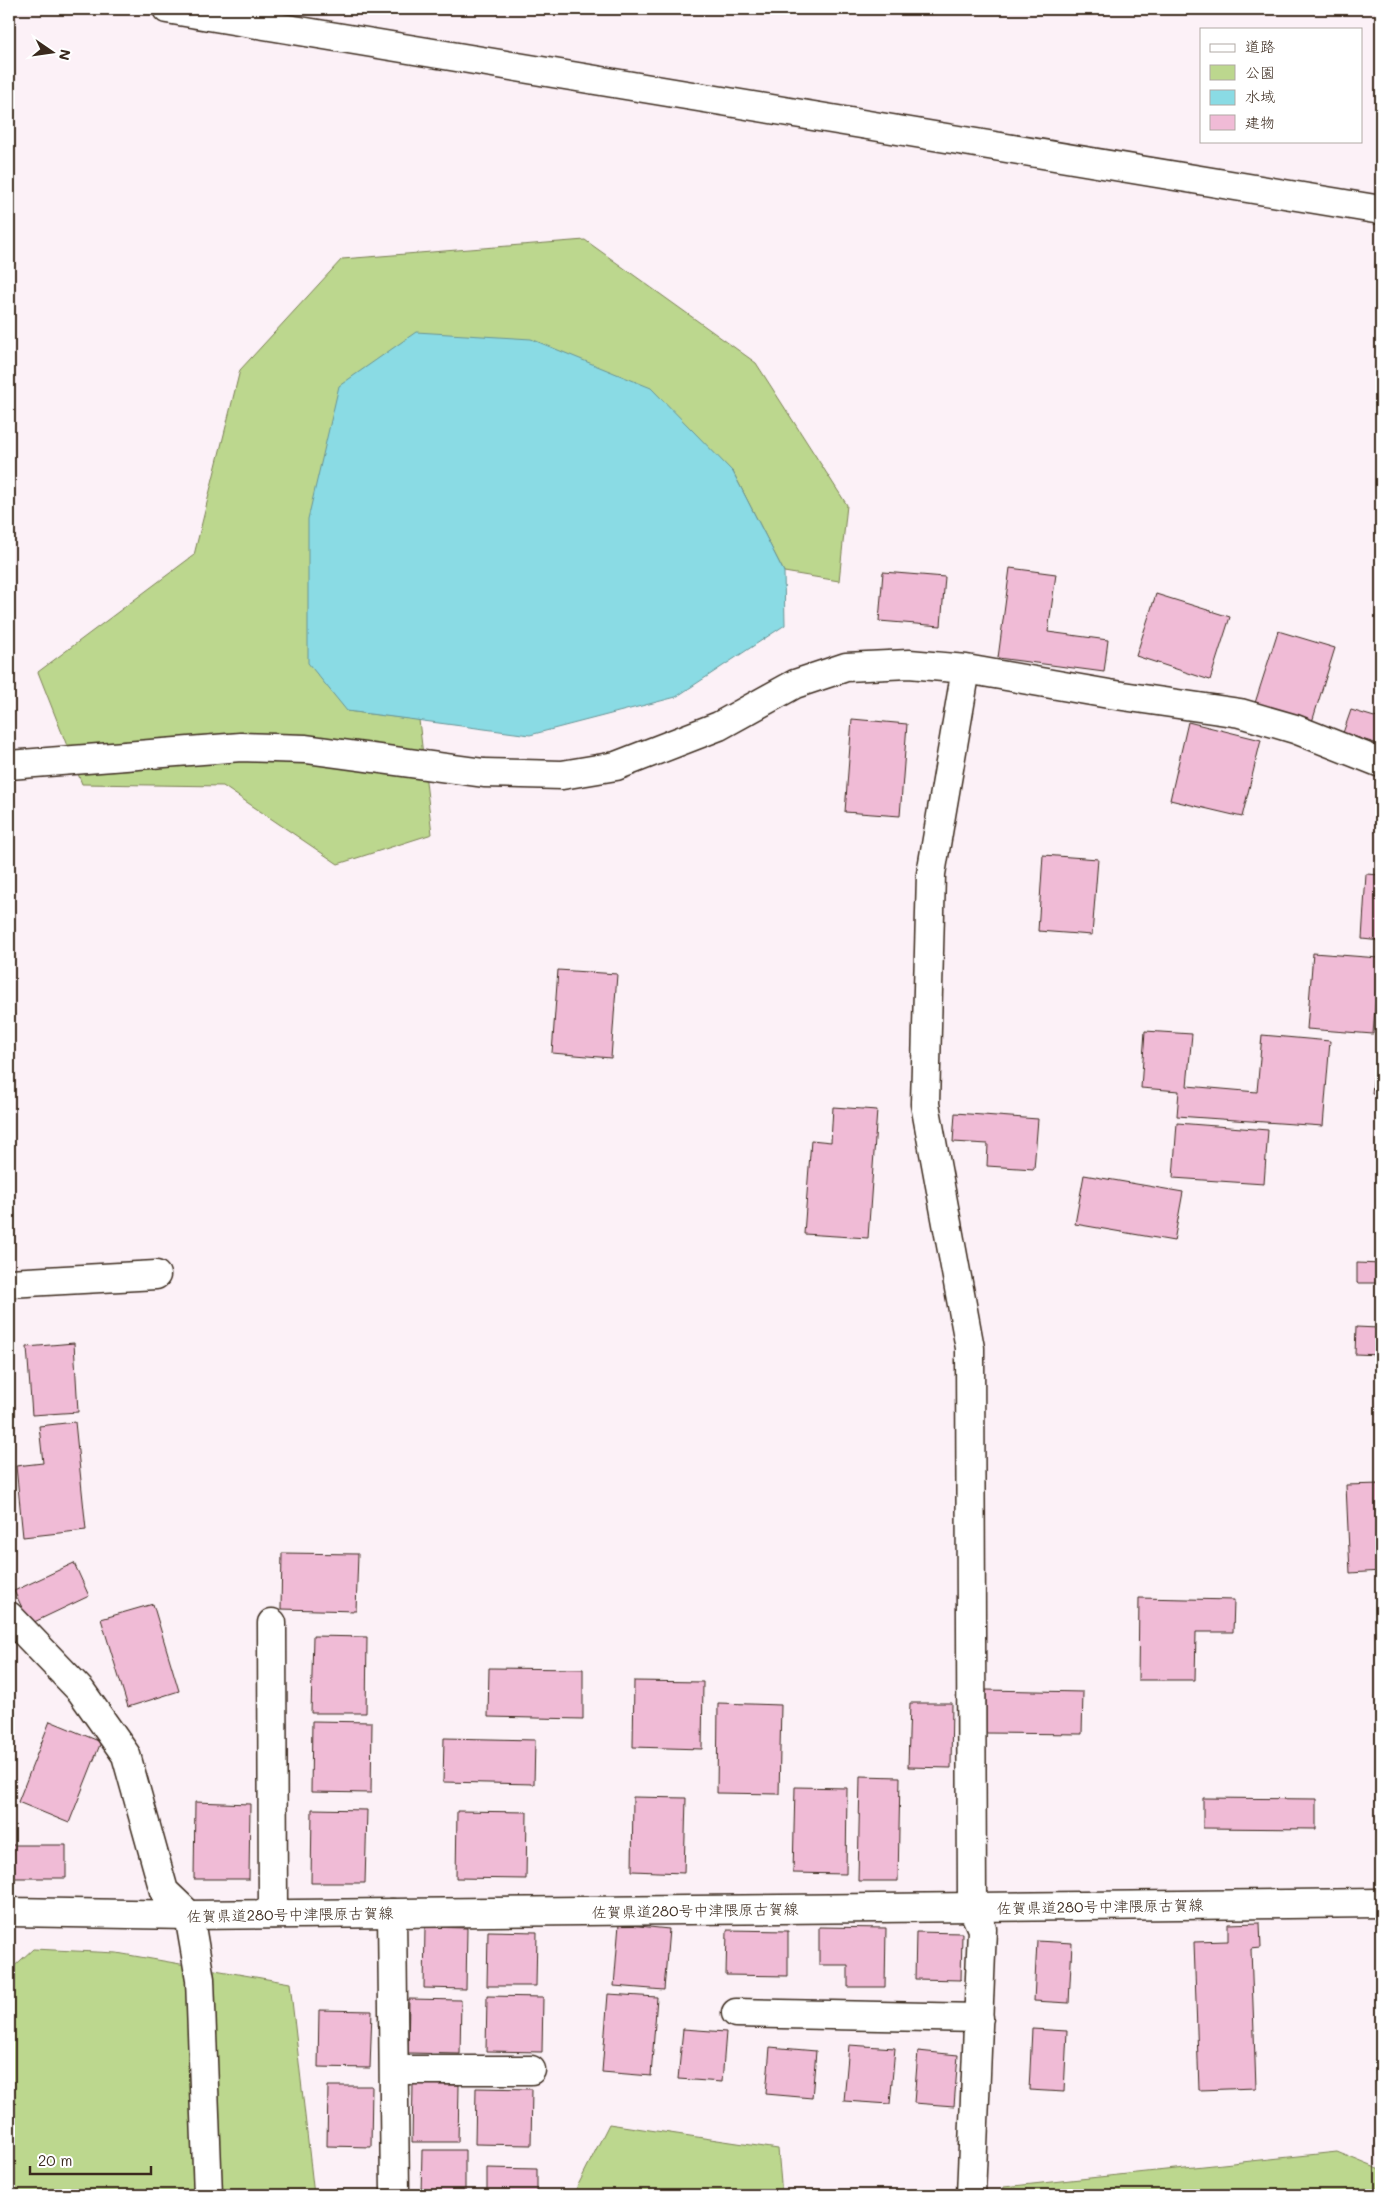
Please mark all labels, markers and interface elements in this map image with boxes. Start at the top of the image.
north arrow [28,28,78,78]
legend [1200,28,1362,142]
text: 道路 [1245,36,1275,56]
text: N [55,48,76,62]
text: 公園 [1245,62,1275,82]
text: 水域 [1245,86,1275,106]
text: 建物 [1245,112,1275,132]
street label: 佐賀県道280号中津隈原古賀線 [996,1894,1204,1918]
street label: 佐賀県道280号中津隈原古賀線 [591,1898,799,1922]
street label: 佐賀県道280号中津隈原古賀線 [186,1902,394,1926]
scale bar [30,2144,151,2176]
text: 20 m [38,2150,72,2170]

